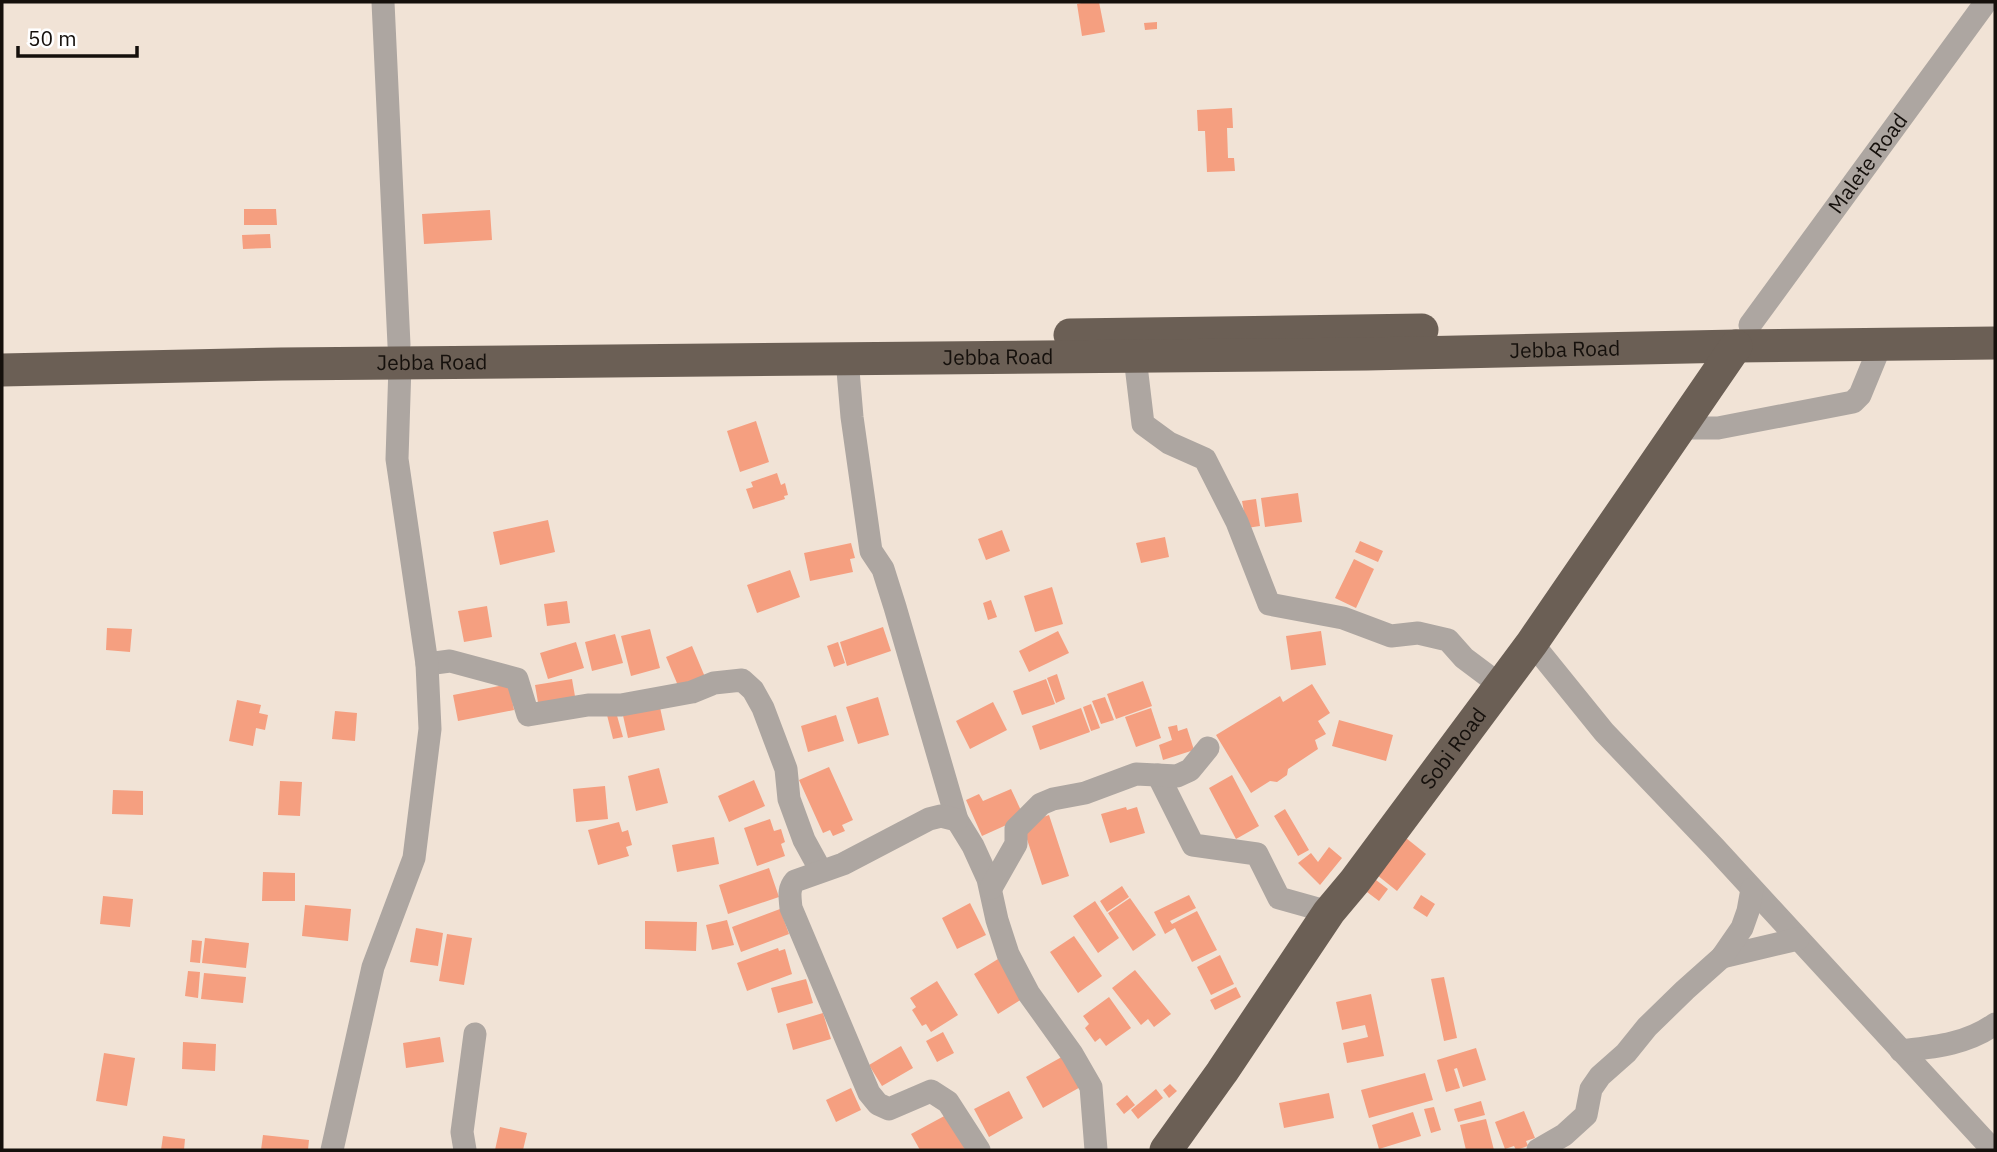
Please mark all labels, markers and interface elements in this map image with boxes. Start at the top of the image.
scale bar [18,14,136,58]
text: 50 m [28,24,77,52]
street label: Malete Road [1821,107,1913,219]
street label: Jebba Road [1509,334,1621,364]
street label: Jebba Road [942,342,1054,371]
street label: Jebba Road [376,347,488,376]
street label: Sobi Road [1413,702,1492,794]

